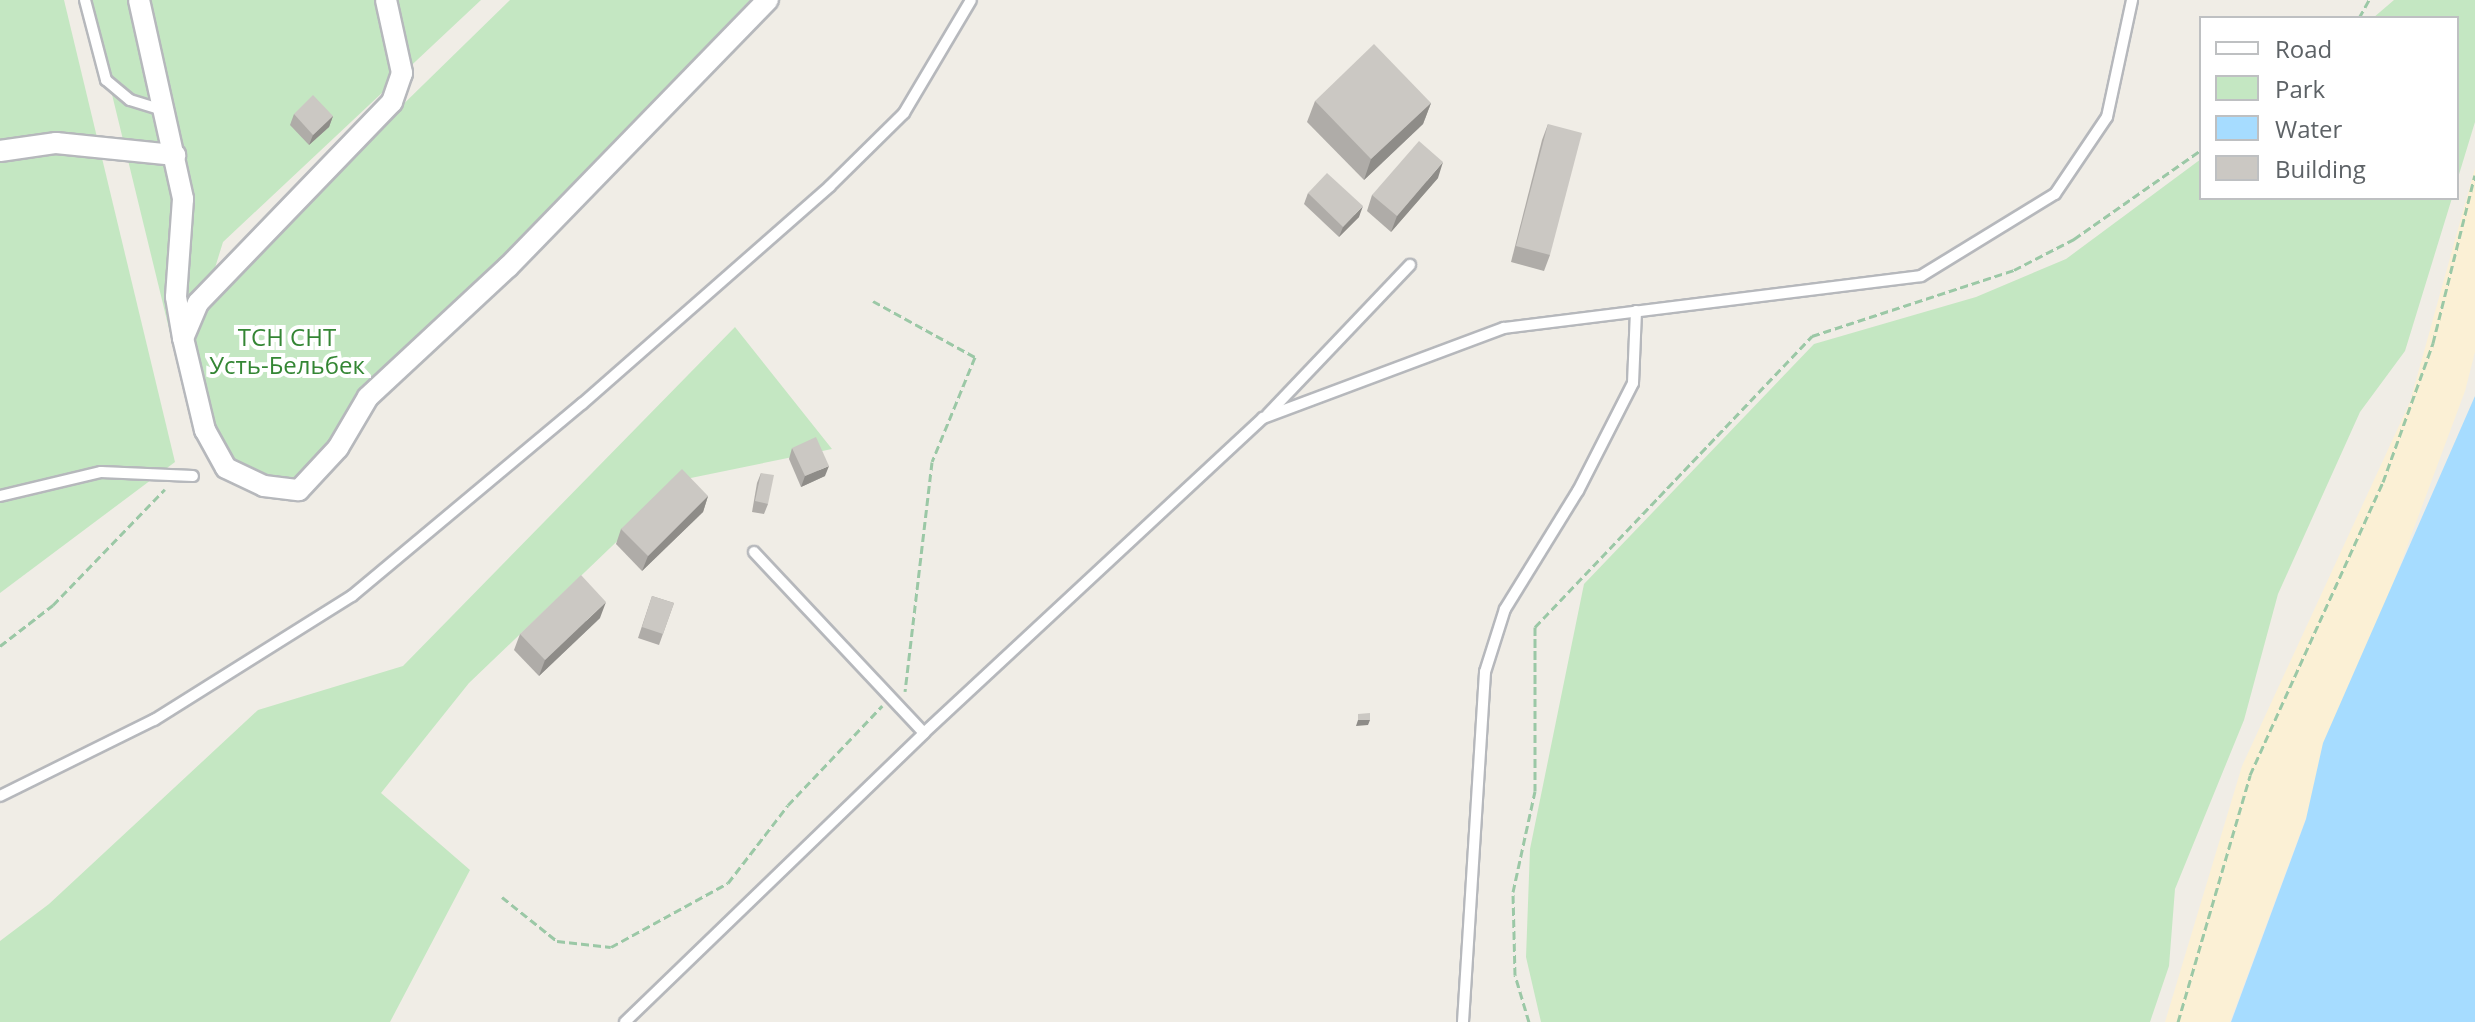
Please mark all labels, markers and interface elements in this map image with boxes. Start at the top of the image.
legend [2199,16,2459,200]
text: Road [2275,32,2332,65]
text: Park [2275,72,2325,105]
text: Water [2275,112,2342,145]
text: Building [2275,152,2366,185]
park label: ТСН СНТ Усть-Бельбек [209,323,365,379]

